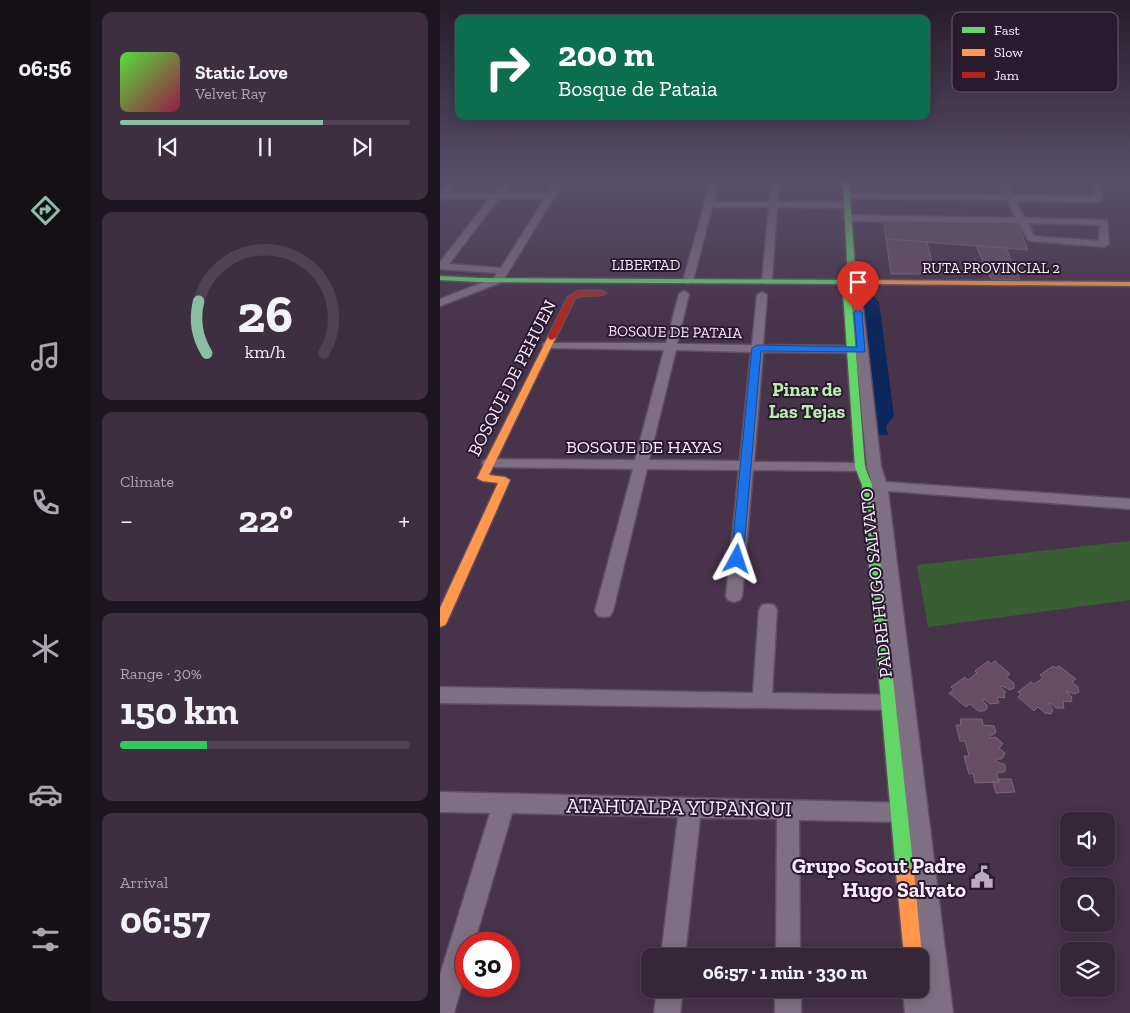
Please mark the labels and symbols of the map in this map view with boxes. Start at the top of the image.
legend [952,12,1118,92]
text: Fast [994,22,1021,39]
text: Slow [994,44,1023,61]
text: Jam [994,67,1019,84]
street label: LIBERTAD [612,256,680,274]
street label: RUTA PROVINCIAL 2 [922,259,1060,277]
pin [837,261,879,312]
street label: BOSQUE DE PEHUEN [463,296,561,460]
street label: BOSQUE DE PATAIA [608,322,742,342]
district label: Pinar de Las Tejas [769,378,846,423]
street label: BOSQUE DE HAYAS [566,436,722,458]
street label: PADRE HUGO SALVATO [855,487,897,679]
position arrow [710,532,762,584]
street label: ATAHUALPA YUPANQUI [566,793,792,821]
place label: Grupo Scout Padre Hugo Salvato [792,853,966,902]
public building icon: Grupo Scout Padre Hugo Salvato [969,864,995,890]
speed limit sign: 30 [455,932,520,997]

